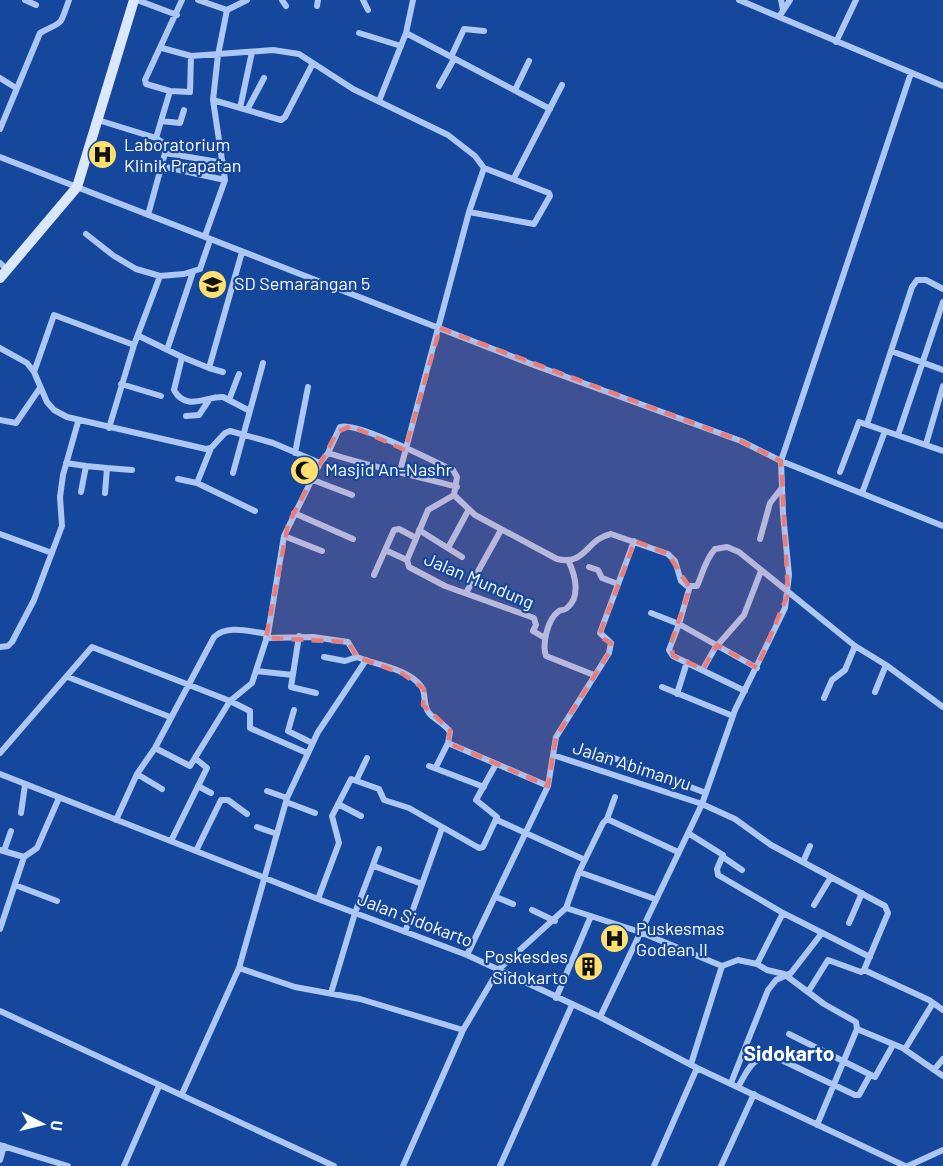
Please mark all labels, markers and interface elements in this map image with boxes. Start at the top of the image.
place label: Laboratorium Klinik Prapatan [124,133,242,176]
hospital icon: Laboratorium Klinik Prapatan [87,139,119,171]
school or university icon: SD Semarangan 5 [197,268,229,300]
place label: SD Semarangan 5 [234,272,370,294]
mosque icon: Masjid An-Nashr [288,454,320,486]
place label: Masjid An-Nashr [325,458,452,480]
street label: Jalan Mundung [421,547,538,613]
street label: Jalan Abimanyu [570,736,694,795]
street label: Jalan Sidokarto [355,887,476,951]
place label: Puskesmas Godean II [636,917,724,960]
hospital icon: Puskesmas Godean II [599,923,631,955]
place label: Poskesdes Sidokarto [485,945,568,988]
building icon: Poskesdes Sidokarto [573,951,605,983]
district label: Sidokarto [744,1040,834,1065]
north arrow [12,1094,72,1154]
text: U [47,1120,67,1132]

